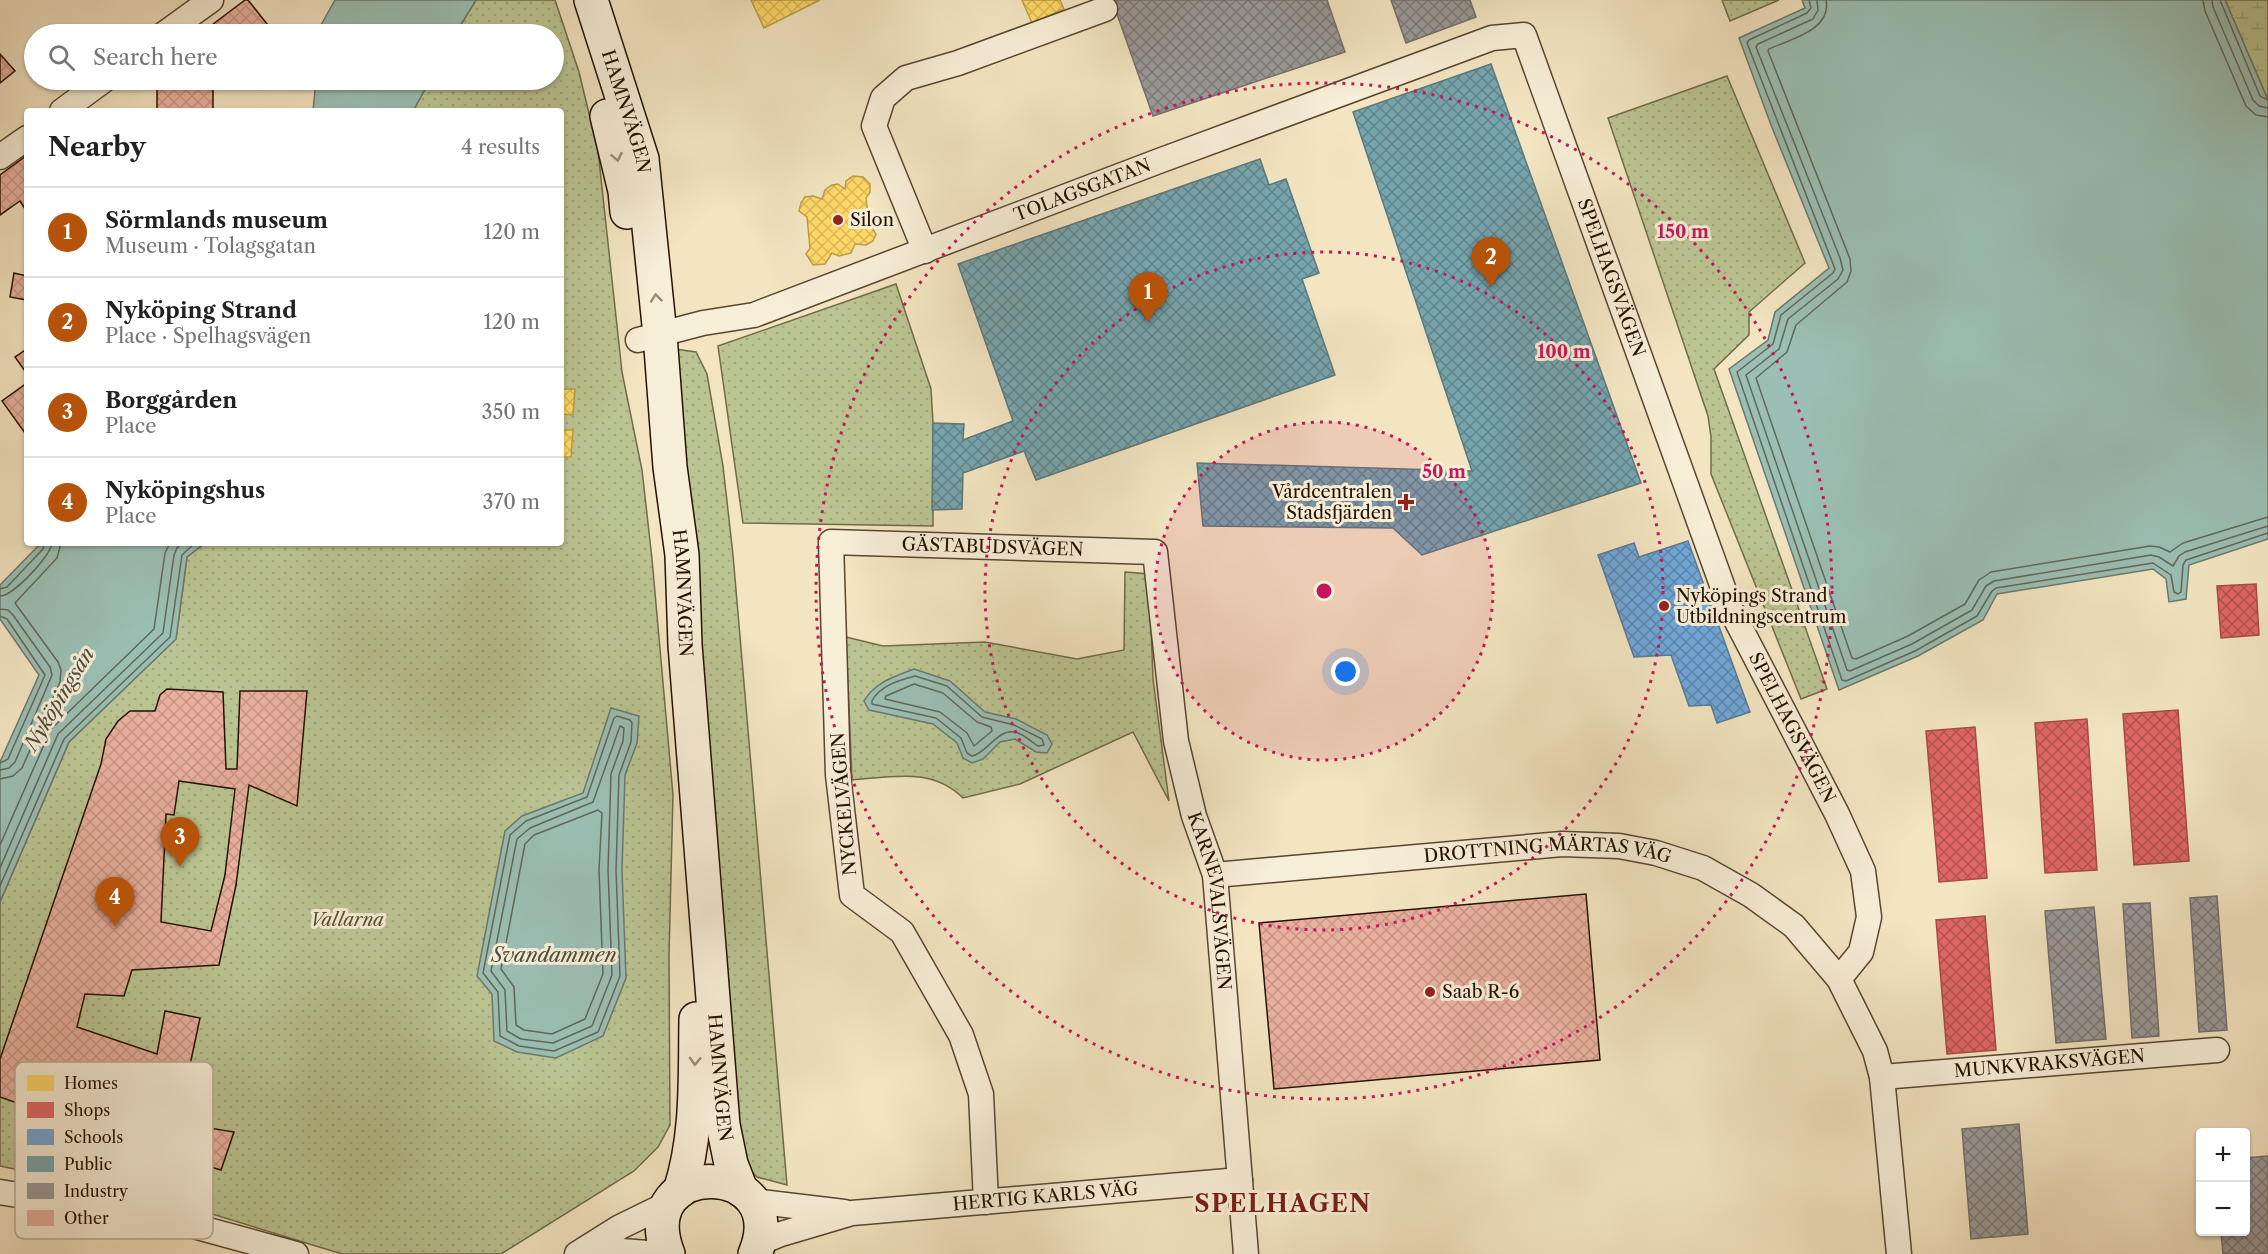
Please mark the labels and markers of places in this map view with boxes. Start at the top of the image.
place label: Silon [850,209,894,231]
marker: Silon [831,213,845,227]
pin: 2 [1472,238,1510,287]
pin: 1 [1128,272,1168,322]
place label: Vårdcentralen Stadsfjärden [1271,481,1392,524]
marker: Vårdcentralen Stadsfjärden [1397,493,1415,511]
centre of rings [1314,581,1334,601]
place label: Nyköpings Strand Utbildningscentrum [1676,585,1847,628]
marker: Nyköpings Strand Utbildningscentrum [1657,599,1671,613]
pin: 3 [160,818,200,867]
pin: 4 [96,878,134,927]
place label: Saab R-6 [1442,981,1519,1003]
marker: Saab R-6 [1423,985,1437,999]

